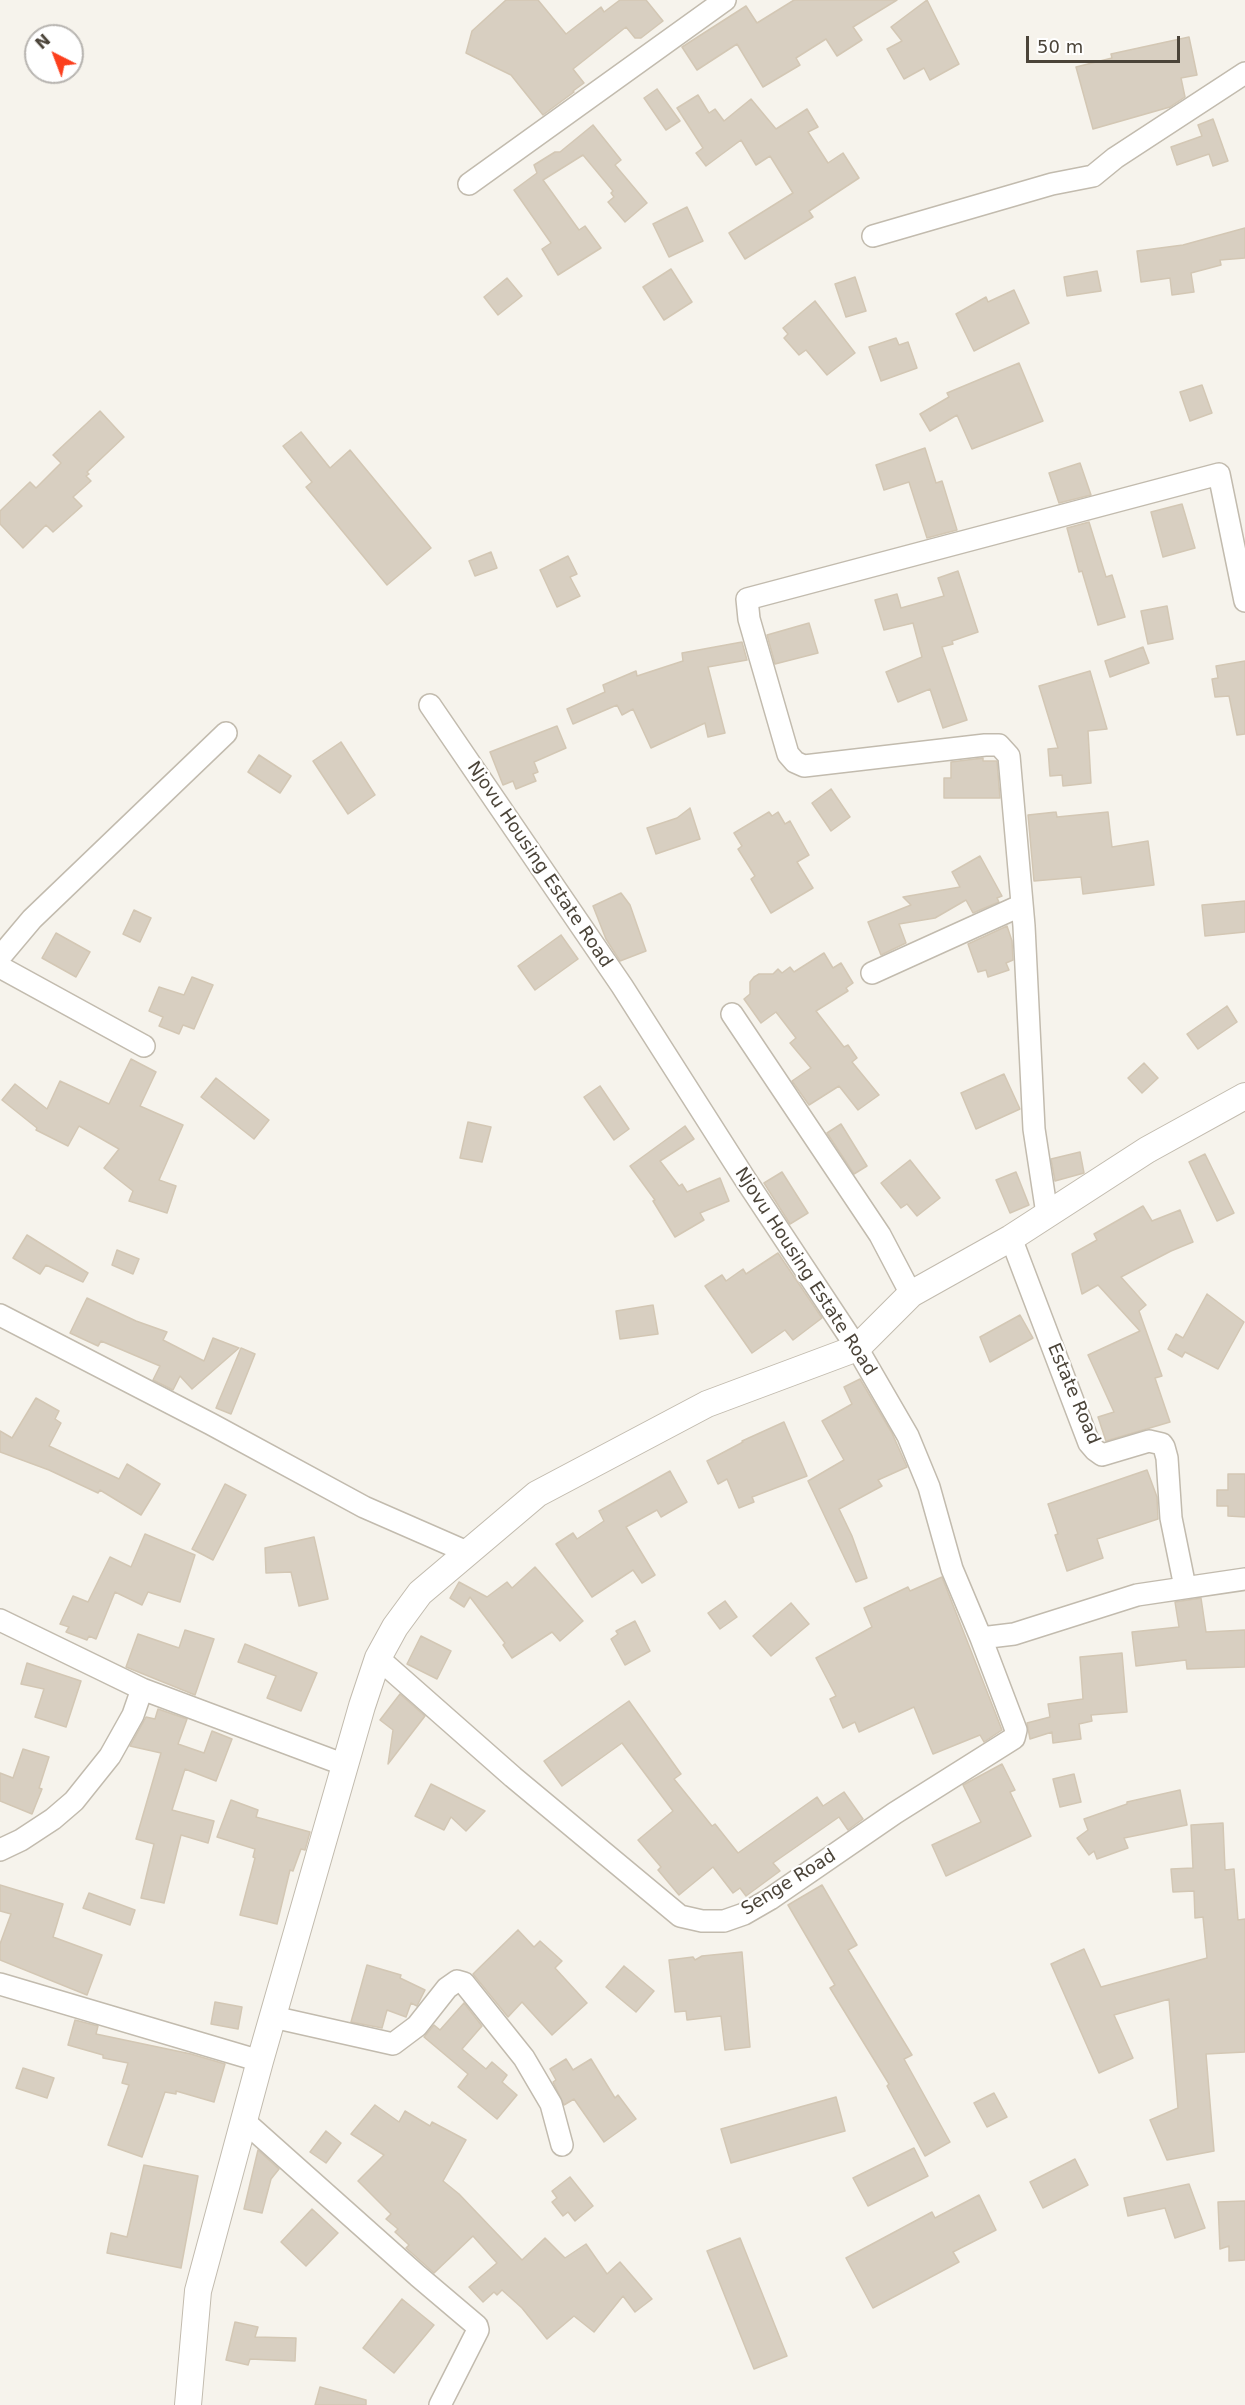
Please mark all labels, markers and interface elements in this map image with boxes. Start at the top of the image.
north arrow [24,24,84,84]
scale bar [1029,24,1184,62]
text: N [32,30,54,53]
text: 50 m [1037,36,1083,57]
street label: Njovu Housing Estate Road [462,758,616,972]
street label: Njovu Housing Estate Road [729,1164,881,1380]
street label: Estate Road [1042,1340,1104,1448]
street label: Senge Road [738,1845,840,1921]

